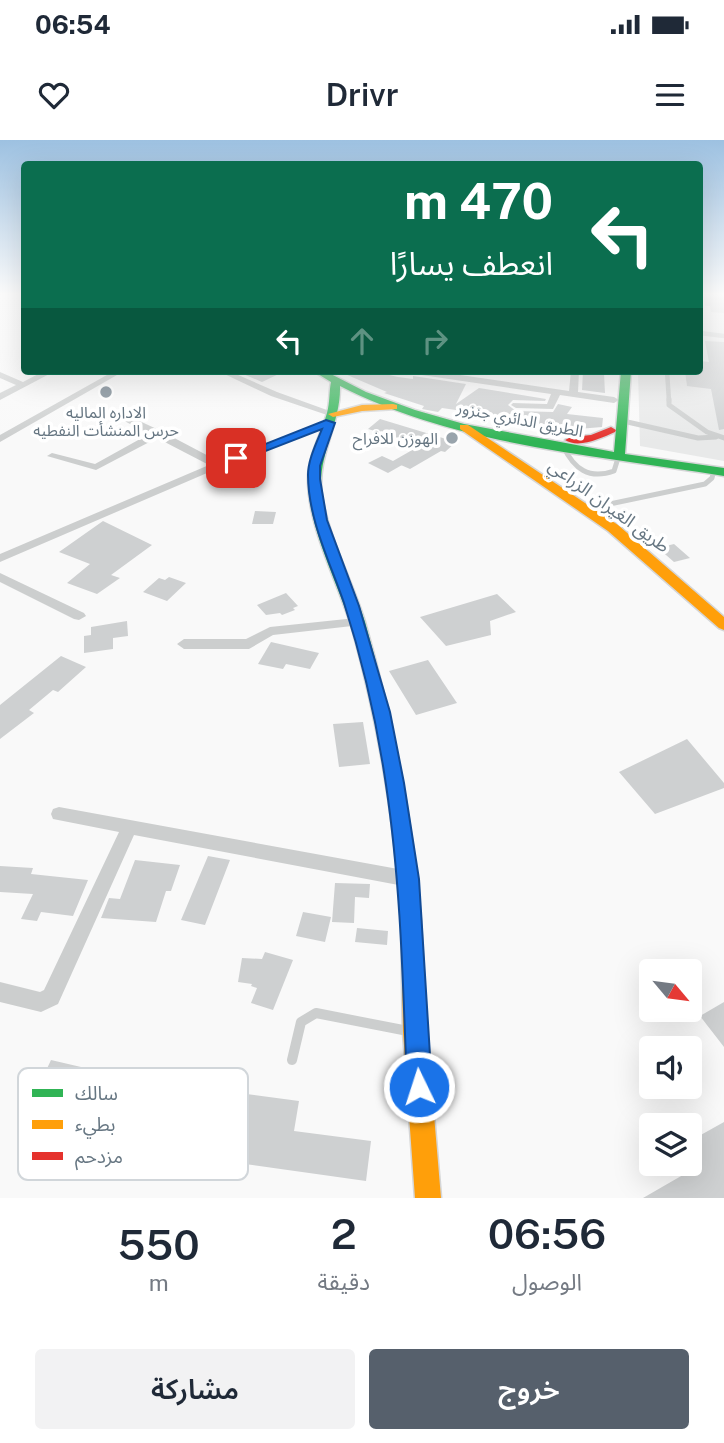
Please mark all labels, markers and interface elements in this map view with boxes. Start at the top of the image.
text: 06:54 [35,9,110,40]
icon: heart [35,76,73,114]
text: Drivr [325,76,399,113]
icon: menu [651,76,689,114]
text: 470 m [404,172,553,230]
icon: left [577,189,668,280]
text: انعطف يسارًا [390,245,553,282]
icon: left [270,322,308,360]
icon: ahead [343,322,381,360]
icon: right [416,322,454,360]
marker: الاداره الماليه حرس المنشأت النفطيه [98,384,114,400]
street label: الطريق الدائري جنزور [454,398,585,444]
place label: الاداره الماليه حرس المنشأت النفطيه [33,403,179,440]
pin [206,428,266,488]
place label: الهوزن للافراح [353,429,438,451]
marker: الهوزن للافراح [444,430,460,446]
icon: arrive [217,439,255,477]
street label: طريق الغيران الزراعي [543,455,674,559]
north arrow [639,959,702,1022]
map controls [639,959,702,1176]
button: sound [639,1036,702,1099]
position arrow [382,1050,456,1124]
legend [18,1068,248,1180]
text: سالك [75,1082,118,1104]
text: بطيء [75,1113,115,1139]
button: layers [639,1113,702,1176]
text: مزدحم [75,1145,123,1171]
text: 2 [331,1209,357,1258]
text: 06:56 [488,1209,606,1258]
text: 550 [118,1220,200,1269]
text: دقيقة [317,1268,370,1295]
text: الوصول [512,1268,582,1295]
text: m [149,1269,169,1296]
button: مشاركة [35,1349,355,1429]
button: خروج [369,1349,689,1429]

